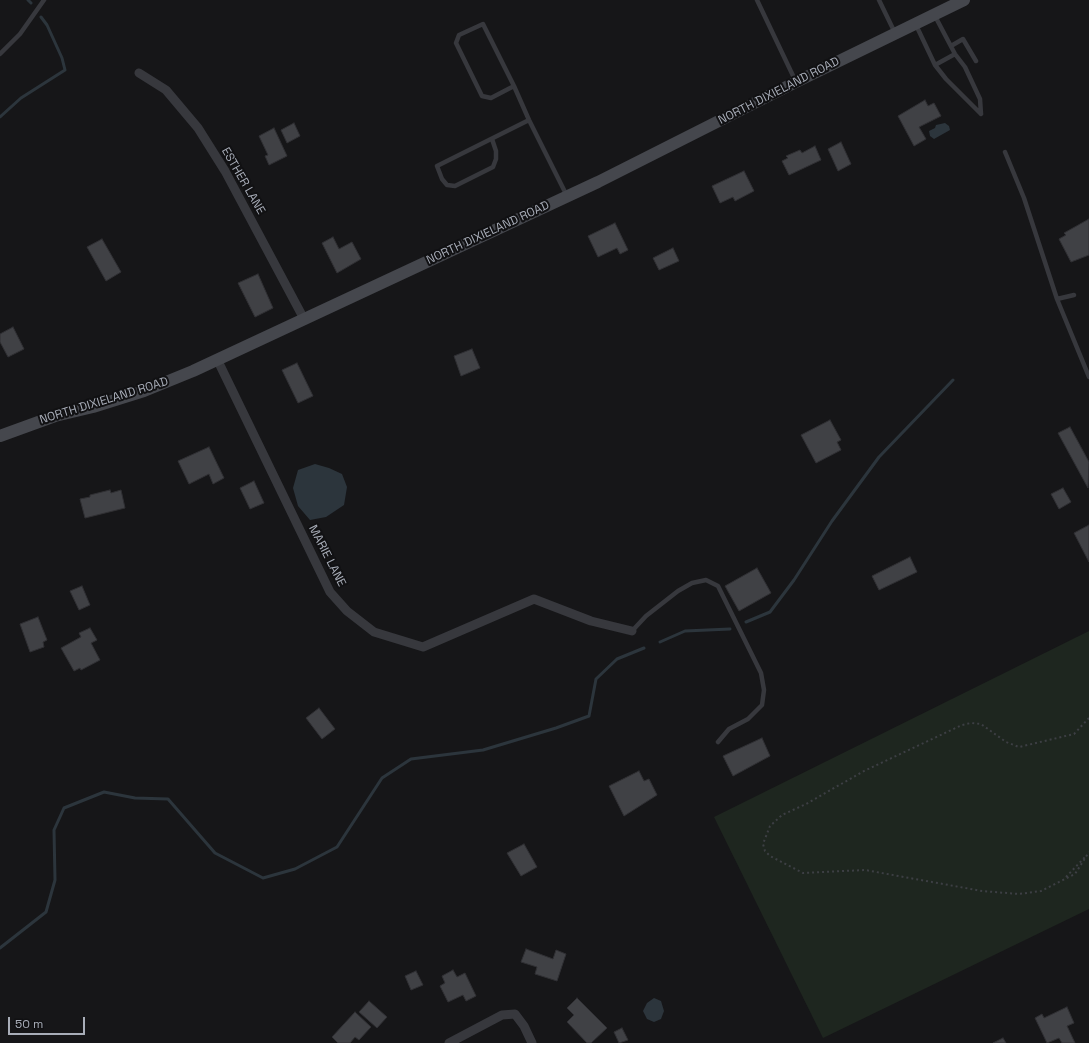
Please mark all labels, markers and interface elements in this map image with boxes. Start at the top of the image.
street label: NORTH DIXIELAND ROAD [716,54,842,128]
street label: ESTHER LANE [218,145,268,217]
street label: NORTH DIXIELAND ROAD [424,198,552,268]
street label: NORTH DIXIELAND ROAD [38,375,170,427]
street label: MARIE LANE [305,523,349,589]
scale bar [10,1009,87,1035]
text: 50 m [15,1016,43,1032]

